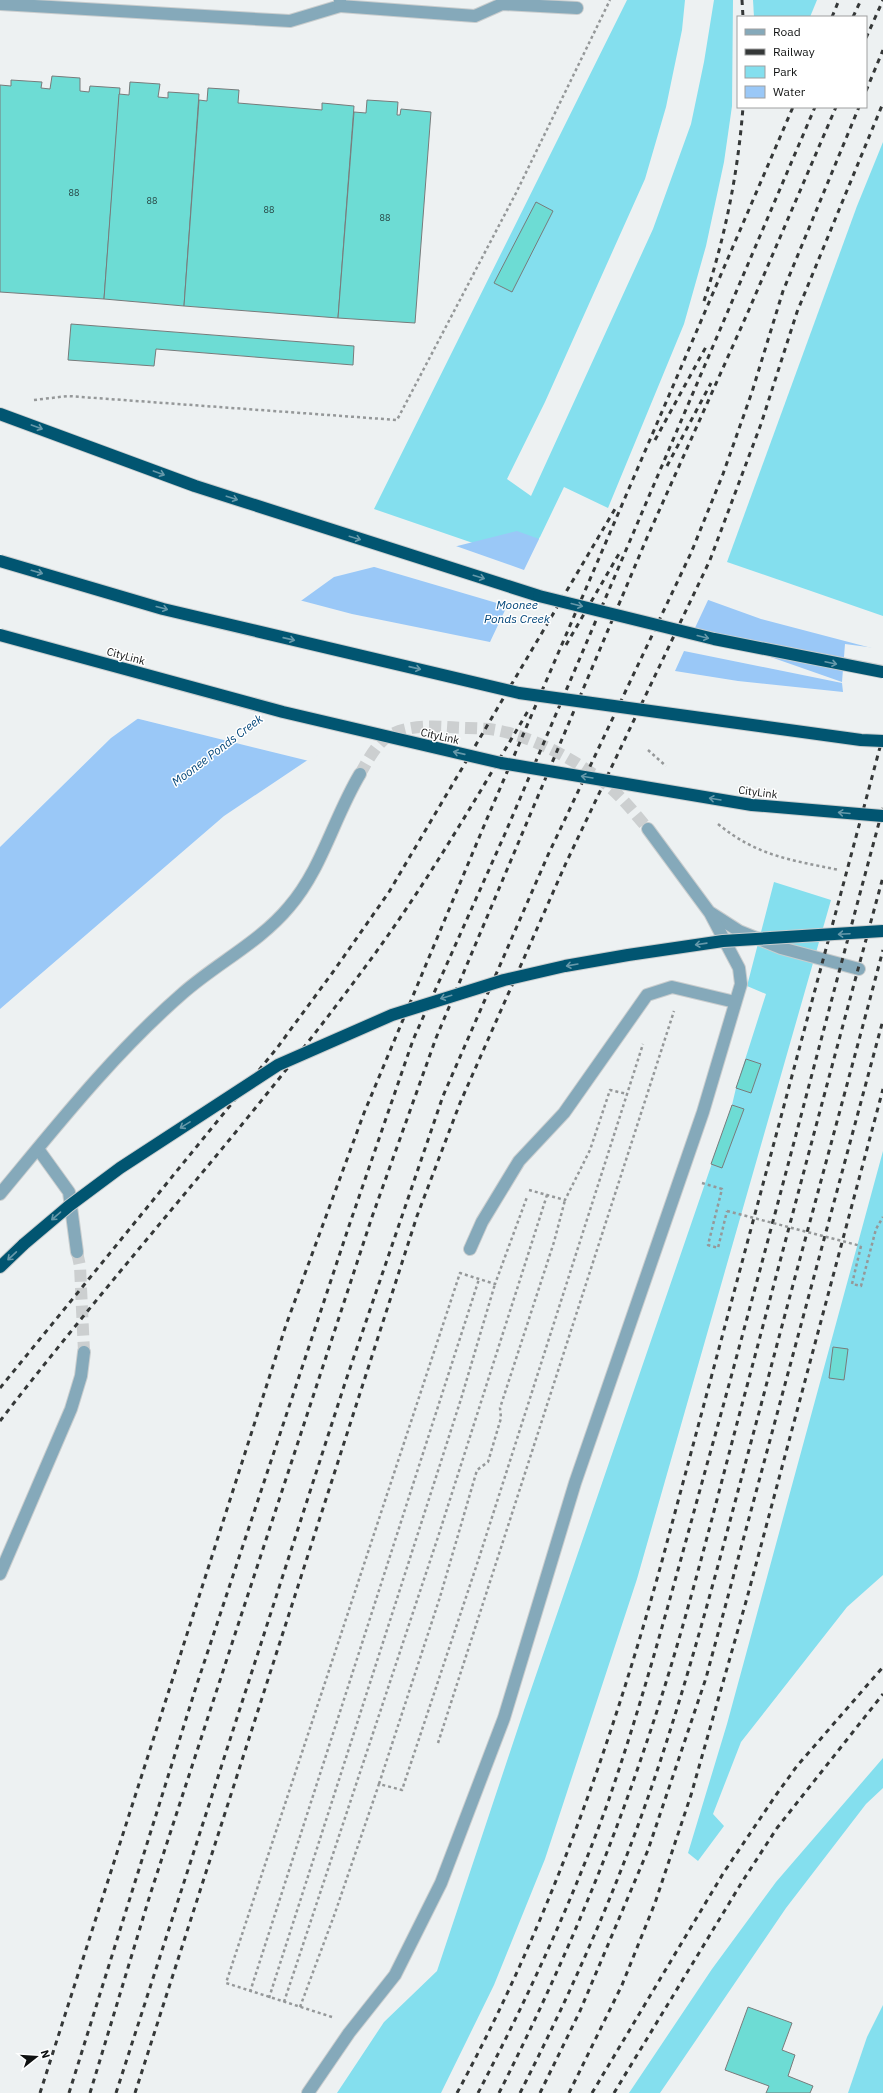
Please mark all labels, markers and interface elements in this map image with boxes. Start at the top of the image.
legend [737,16,867,108]
text: Road [773,24,801,39]
text: Railway [773,44,815,59]
text: Park [773,64,798,79]
text: Water [773,84,806,99]
house number: 88 [69,187,79,198]
house number: 88 [147,195,157,206]
house number: 88 [264,204,274,215]
house number: 88 [380,212,390,223]
one-way arrow [30,424,42,432]
one-way arrow [152,469,164,477]
one-way arrow [225,495,238,502]
one-way arrow [349,535,362,542]
one-way arrow [31,569,44,576]
one-way arrow [473,574,486,581]
water label: Moonee Ponds Creek [484,597,551,626]
one-way arrow [570,602,583,609]
one-way arrow [155,605,168,613]
one-way arrow [697,633,710,641]
one-way arrow [282,635,295,643]
street label: CityLink [105,644,147,668]
one-way arrow [824,659,837,667]
one-way arrow [408,665,421,673]
water label: Moonee Ponds Creek [168,710,266,789]
street label: CityLink [419,725,461,747]
one-way arrow [453,749,466,757]
one-way arrow [581,773,594,781]
street label: CityLink [738,783,779,801]
one-way arrow [709,795,722,803]
one-way arrow [838,809,851,817]
one-way arrow [838,930,851,938]
one-way arrow [694,940,707,948]
one-way arrow [566,961,579,969]
one-way arrow [440,994,453,1001]
one-way arrow [179,1122,191,1130]
one-way arrow [51,1212,62,1221]
one-way arrow [7,1251,17,1260]
north arrow [16,2037,56,2077]
text: N [38,2048,53,2060]

